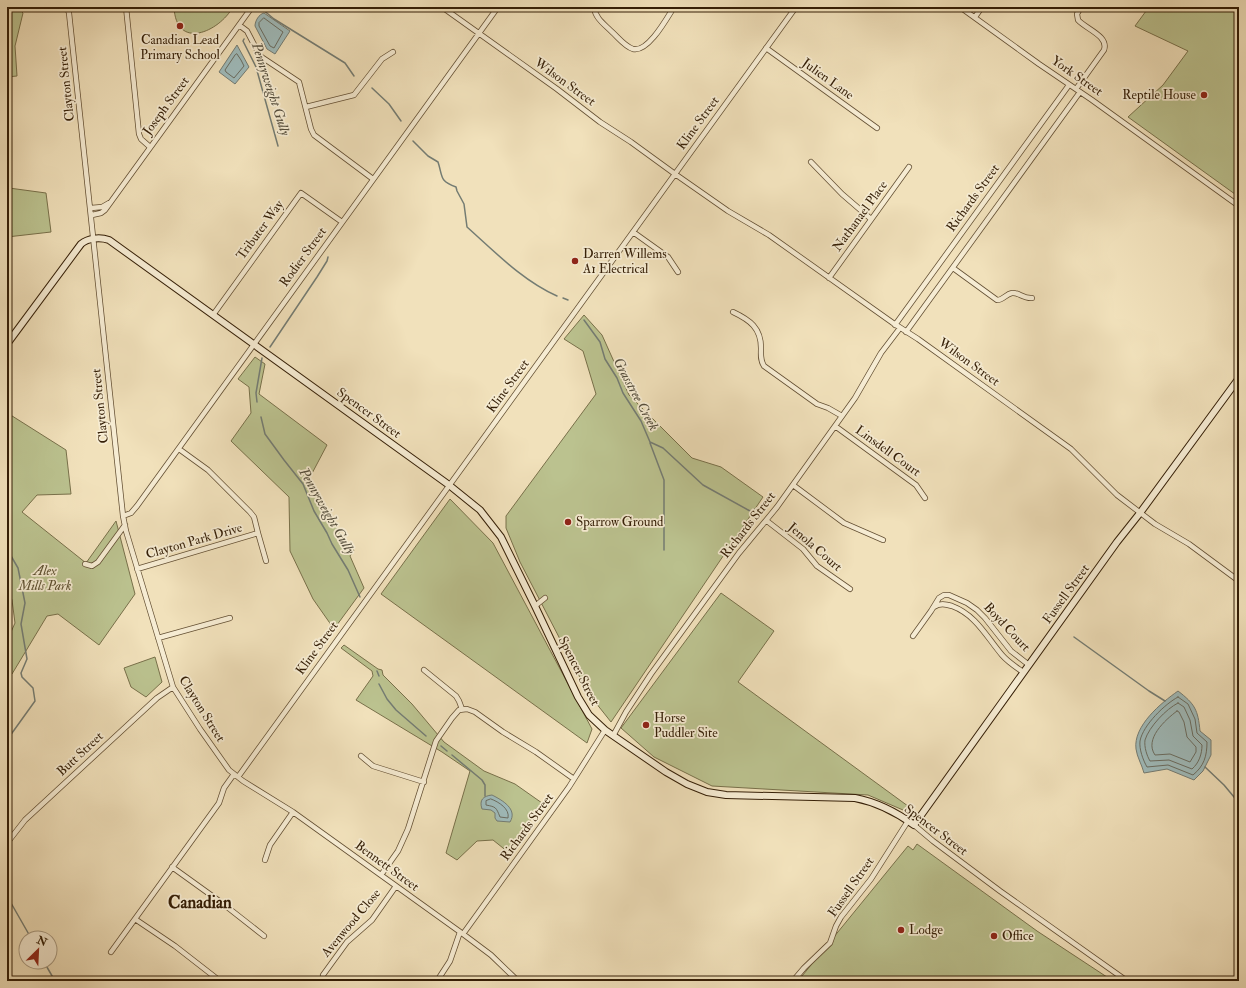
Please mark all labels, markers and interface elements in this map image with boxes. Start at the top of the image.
marker: Canadian Lead Primary School [175,21,185,31]
place label: Canadian Lead Primary School [140,32,220,64]
water label: Pennyweight Gully [248,39,294,138]
street label: Clayton Street [54,46,79,122]
street label: York Street [1048,53,1106,99]
street label: Wilson Street [531,54,599,109]
street label: Julien Lane [798,54,858,104]
street label: Joseph Street [139,74,193,140]
place label: Reptile House [1122,87,1197,104]
marker: Reptile House [1199,90,1209,100]
street label: Kline Street [673,93,723,153]
street label: Richards Street [943,161,1003,235]
street label: Nathanael Place [829,177,891,255]
street label: Tributer Way [233,197,288,264]
street label: Rodier Street [276,224,330,290]
place label: Darren Willems A1 Electrical [582,246,667,277]
marker: Darren Willems A1 Electrical [570,256,580,266]
street label: Wilson Street [935,334,1003,389]
water label: Grasstree Creek [610,355,662,434]
street label: Kline Street [483,356,533,416]
street label: Clayton Street [88,368,113,444]
street label: Spencer Street [333,384,404,442]
street label: Linsdell Court [852,422,924,480]
water label: Pennyweight Gully [295,464,359,558]
street label: Richards Street [717,489,779,561]
place label: Sparrow Ground [576,514,664,531]
marker: Sparrow Ground [563,517,573,527]
street label: Clayton Park Drive [144,519,245,563]
street label: Jenola Court [784,519,845,575]
street label: Fussell Street [1039,561,1093,627]
park label: Alex Mills Park [18,563,71,594]
street label: Boyd Court [980,599,1034,655]
street label: Kline Street [292,618,342,678]
street label: Spencer Street [554,634,603,709]
street label: Clayton Street [174,673,229,746]
place label: Horse Puddler Site [654,710,718,741]
marker: Horse Puddler Site [641,720,651,730]
street label: Butt Street [53,728,107,780]
street label: Richards Street [497,790,557,864]
street label: Spencer Street [900,801,971,860]
street label: Bennett Street [352,837,422,895]
street label: Fussell Street [824,854,878,920]
street label: Avenwood Close [317,885,384,961]
district label: Canadian [168,892,232,913]
place label: Lodge [909,922,944,938]
marker: Lodge [896,925,906,935]
place label: Office [1002,928,1034,944]
north arrow [18,930,58,970]
marker: Office [989,931,999,941]
text: N [34,933,50,950]

